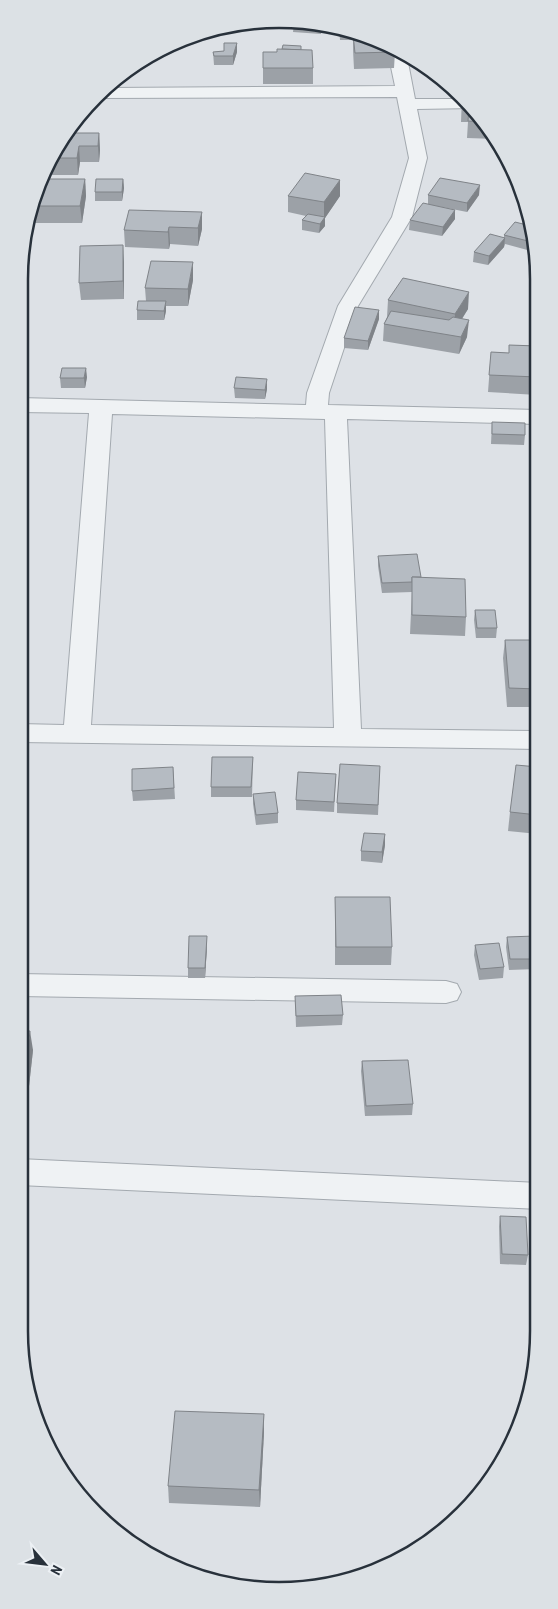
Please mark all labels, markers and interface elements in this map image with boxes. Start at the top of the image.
north arrow [20,1539,70,1589]
text: N [47,1563,66,1578]

